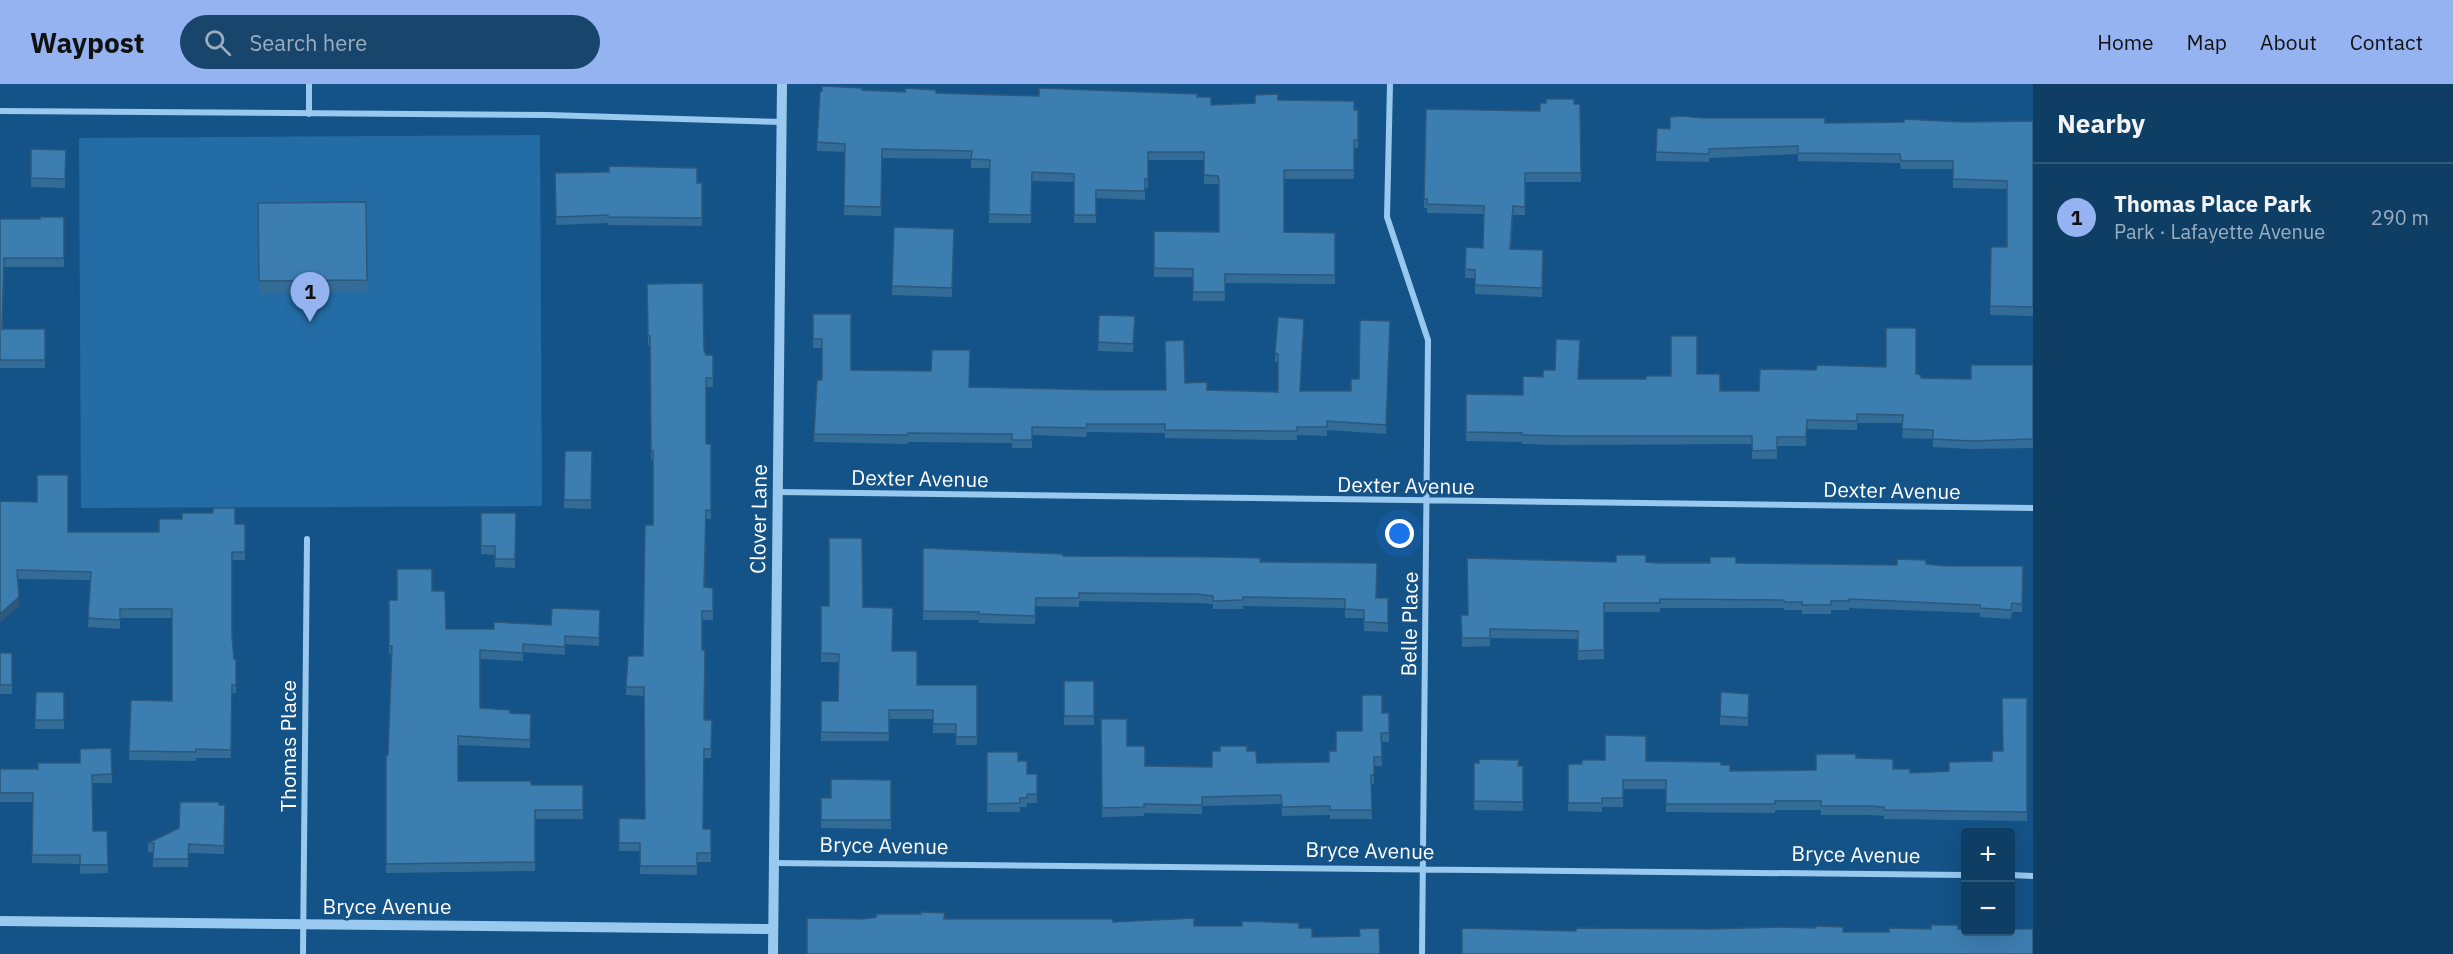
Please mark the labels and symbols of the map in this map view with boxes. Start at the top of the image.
pin: 1 [290,272,330,322]
street label: Dexter Avenue [851,463,989,493]
street label: Clover Lane [743,464,773,574]
street label: Dexter Avenue [1337,470,1475,500]
street label: Dexter Avenue [1823,475,1961,505]
your location [1385,519,1414,548]
street label: Belle Place [1394,571,1424,677]
street label: Thomas Place [274,680,302,812]
street label: Bryce Avenue [819,830,949,860]
street label: Bryce Avenue [1305,835,1435,865]
street label: Bryce Avenue [1791,839,1921,869]
street label: Bryce Avenue [322,892,452,920]

